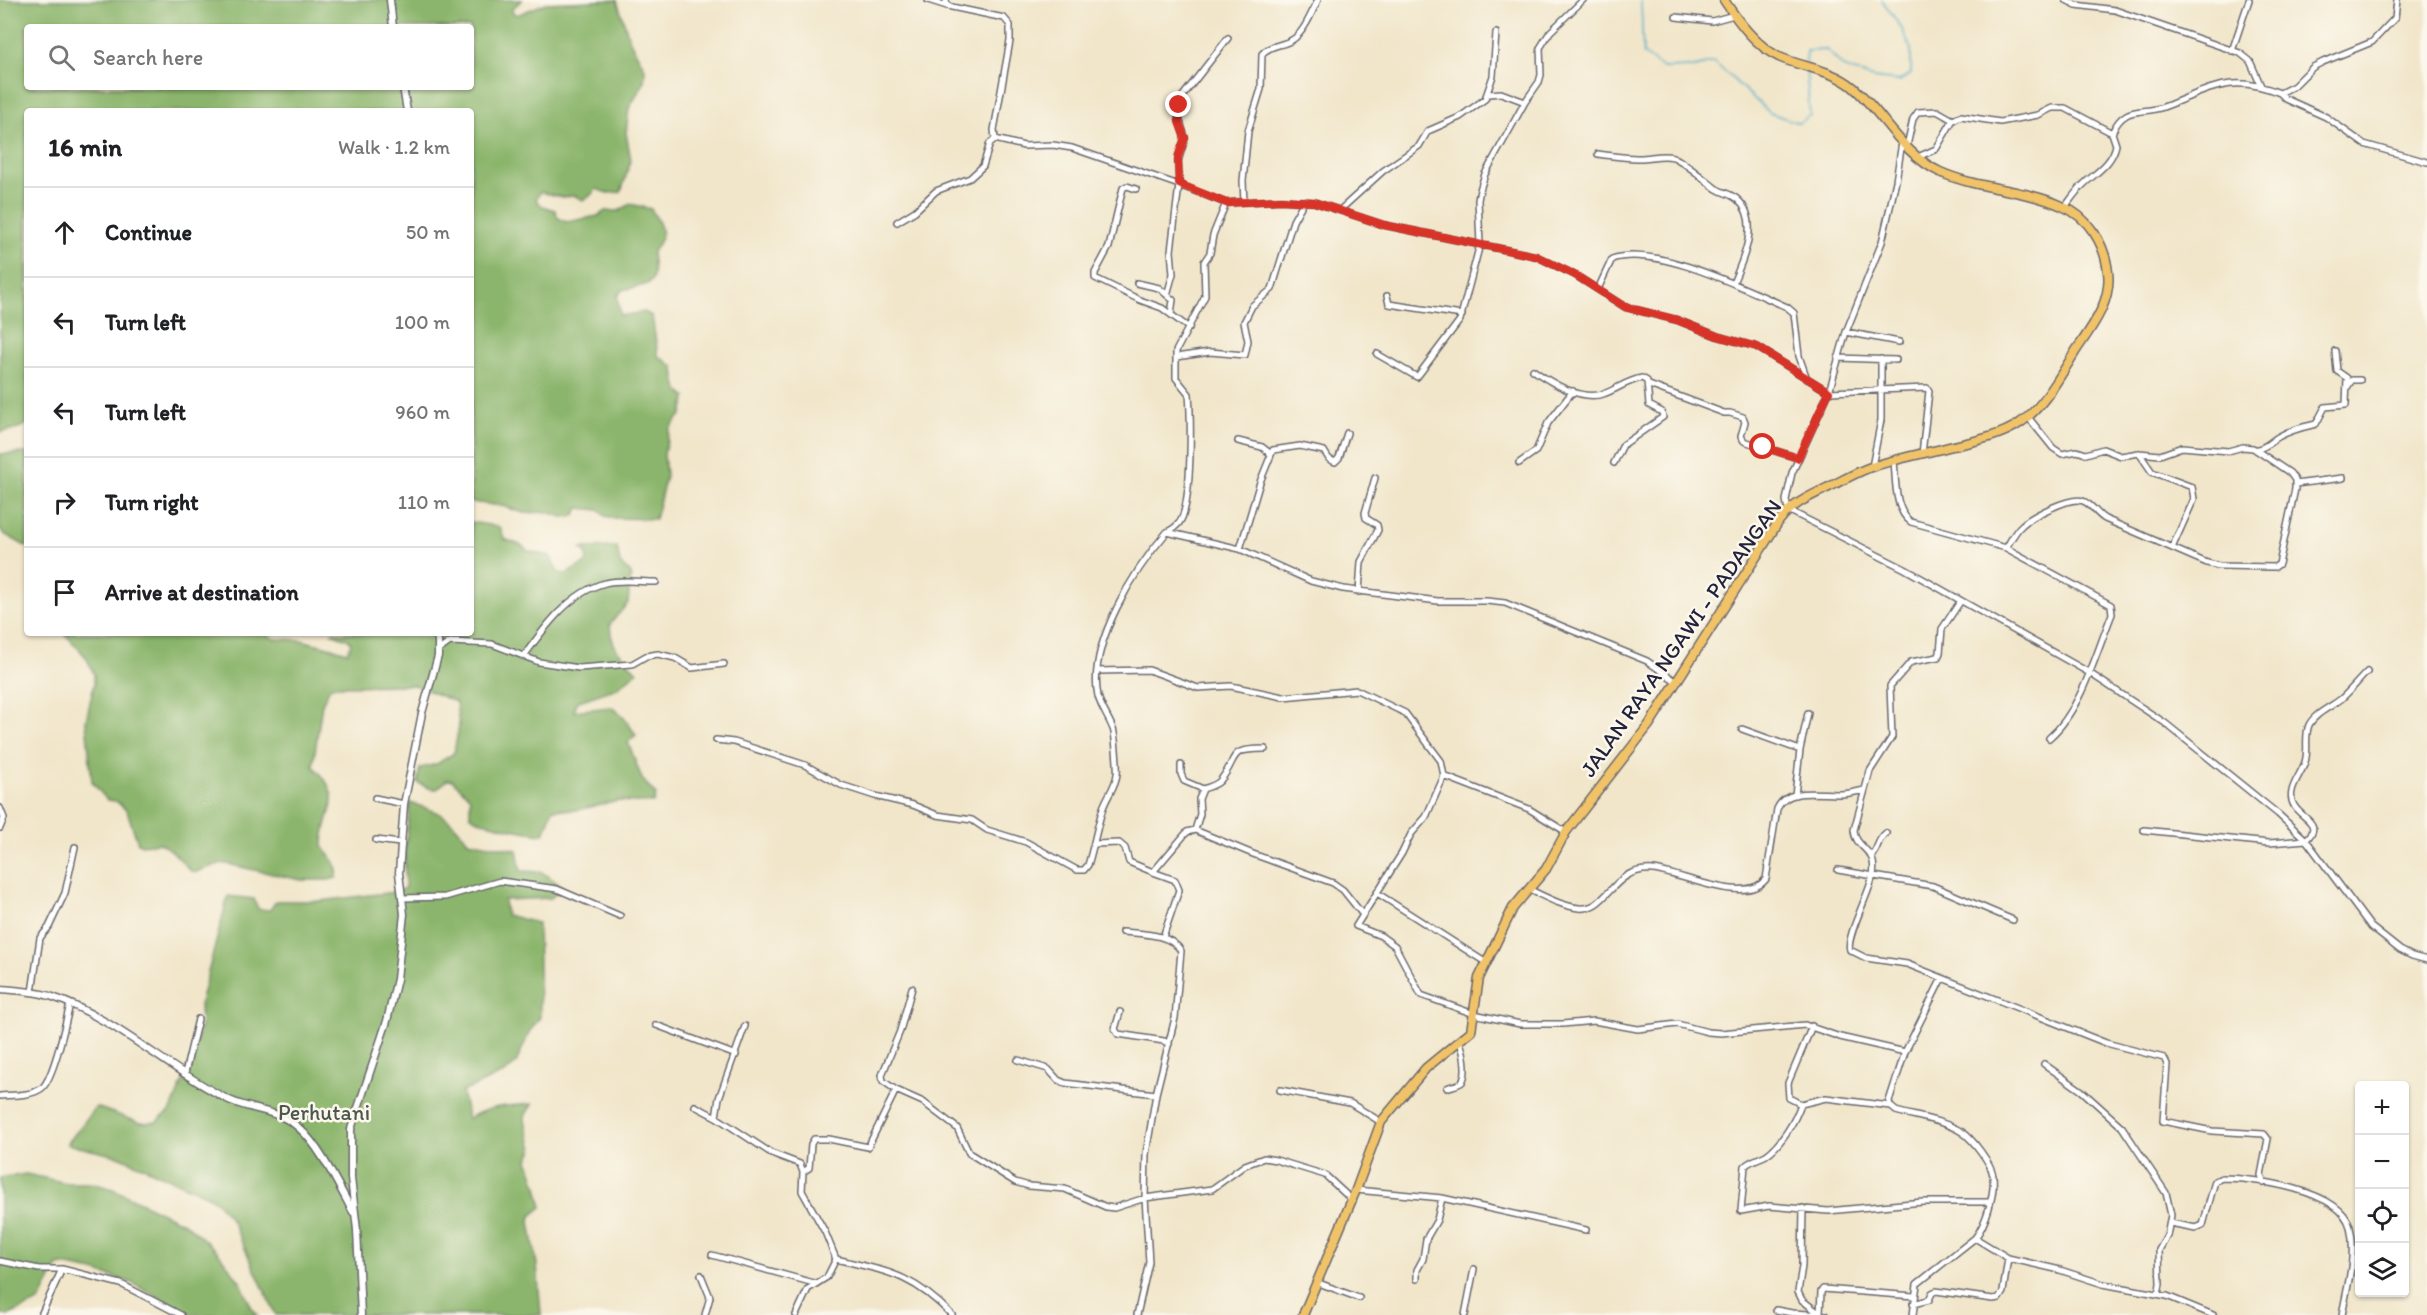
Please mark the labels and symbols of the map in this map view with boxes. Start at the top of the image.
route end [1165,91,1191,117]
route start [1749,433,1775,459]
street label: JALAN RAYA NGAWI - PADANGAN [1575,494,1787,782]
park label: Perhutani [278,1099,370,1126]

